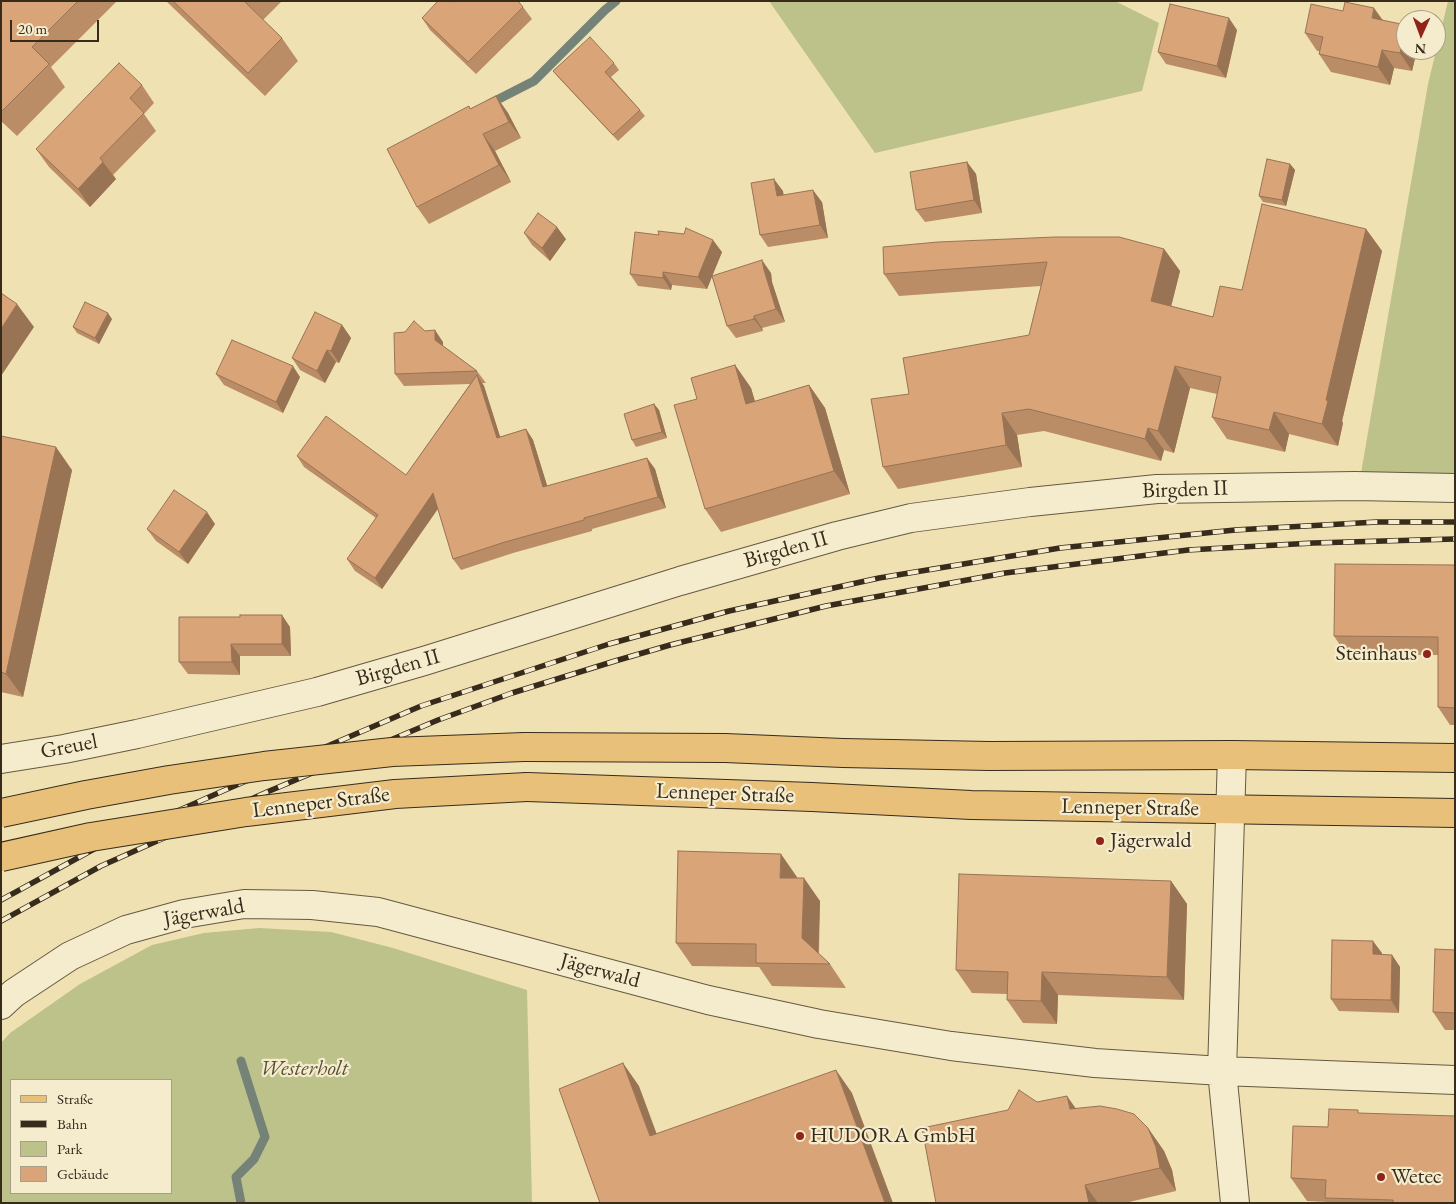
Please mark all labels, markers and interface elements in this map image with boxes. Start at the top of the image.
scale bar [12,10,101,42]
north arrow [1396,10,1446,60]
text: 20 m [18,19,47,38]
text: N [1415,40,1426,58]
street label: Birgden II [1142,475,1228,505]
street label: Birgden II [741,525,831,575]
place label: Steinhaus [1335,641,1417,667]
street label: Birgden II [353,643,443,693]
marker: Steinhaus [1421,648,1433,660]
street label: Greuel [38,729,100,765]
street label: Lenneper Straße [656,778,794,810]
street label: Lenneper Straße [251,781,391,825]
street label: Lenneper Straße [1061,794,1199,822]
place label: Jägerwald [1110,828,1192,854]
marker: Jägerwald [1094,835,1106,847]
street label: Jägerwald [161,893,247,933]
street label: Jägerwald [557,948,643,994]
park label: Westerholt [260,1056,348,1082]
legend [10,1079,172,1194]
text: Straße [57,1089,93,1108]
text: Bahn [57,1114,87,1133]
place label: HUDORA GmbH [810,1123,976,1149]
marker: HUDORA GmbH [794,1130,806,1142]
text: Park [57,1139,83,1158]
text: Gebäude [57,1164,109,1183]
place label: Wetec [1391,1164,1442,1190]
marker: Wetec [1375,1171,1387,1183]

